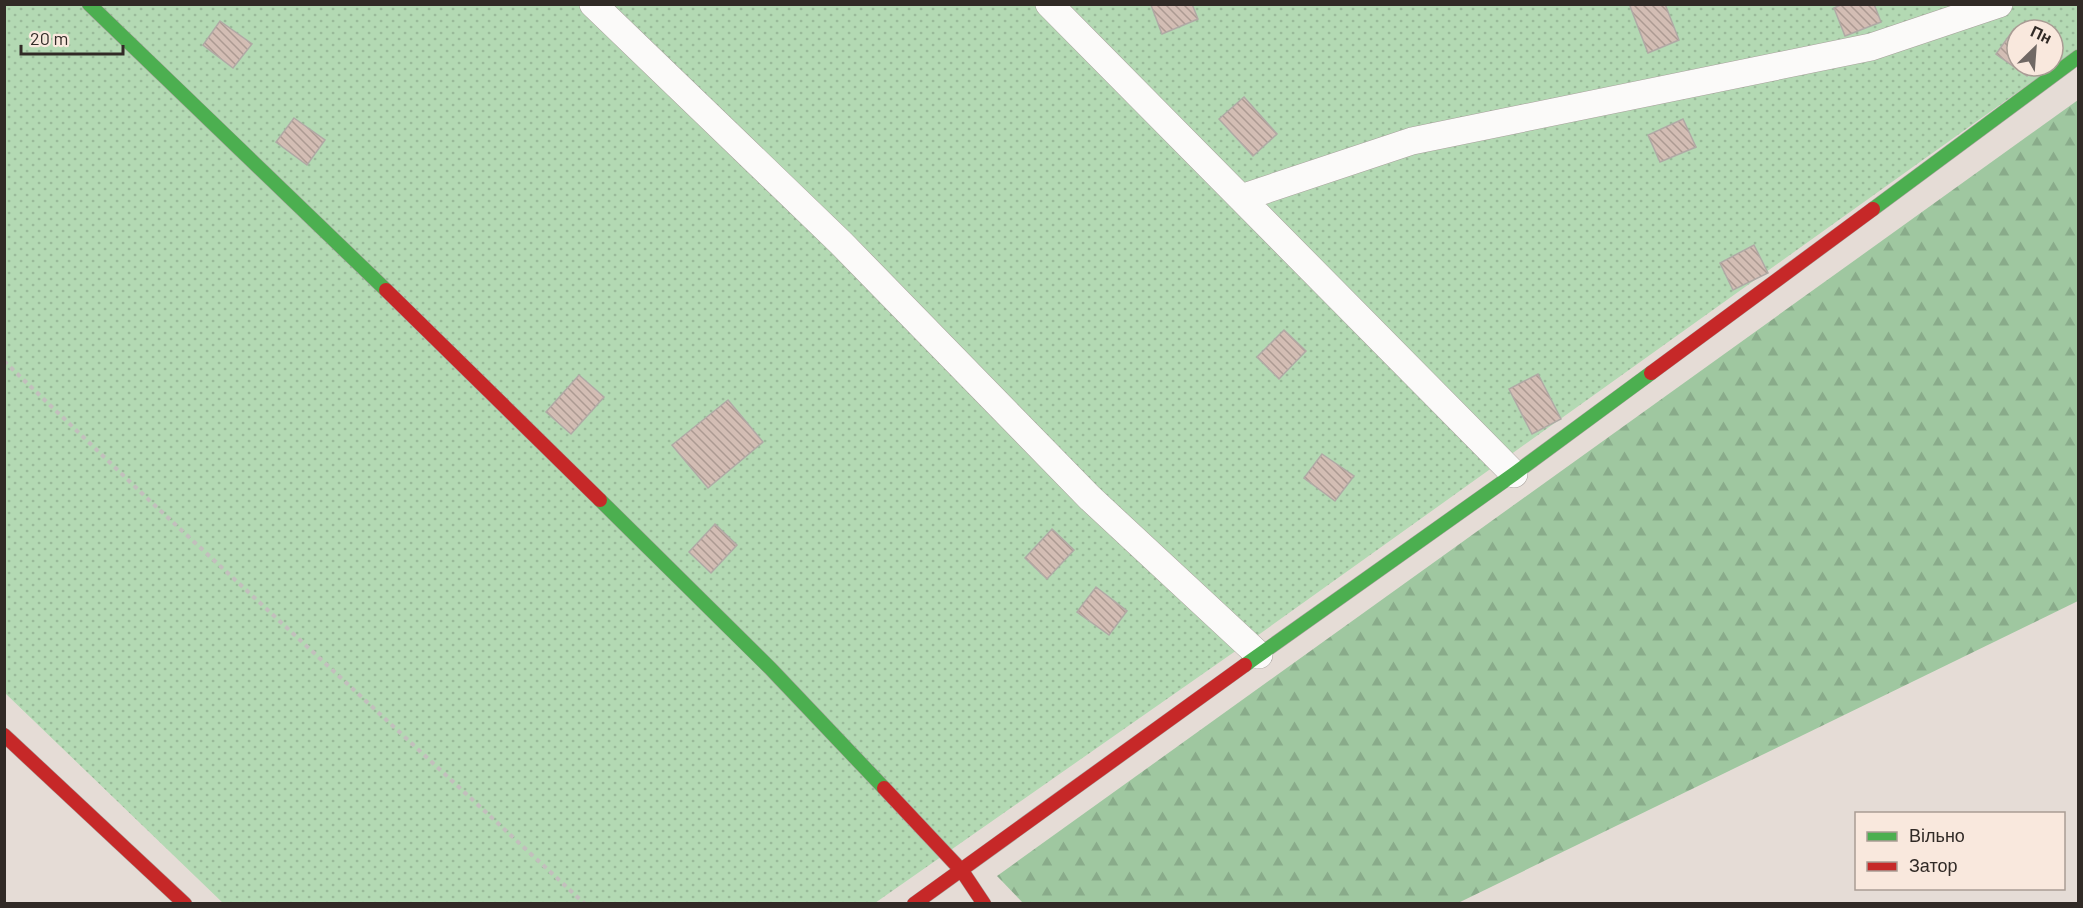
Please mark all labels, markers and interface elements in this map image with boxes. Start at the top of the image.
scale bar [21,18,123,56]
north arrow [2005,18,2065,78]
text: Пн [2028,21,2055,47]
text: 20 m [30,27,68,49]
legend [1855,812,2065,890]
text: Вільно [1909,824,1965,846]
text: Затор [1909,854,1958,876]

